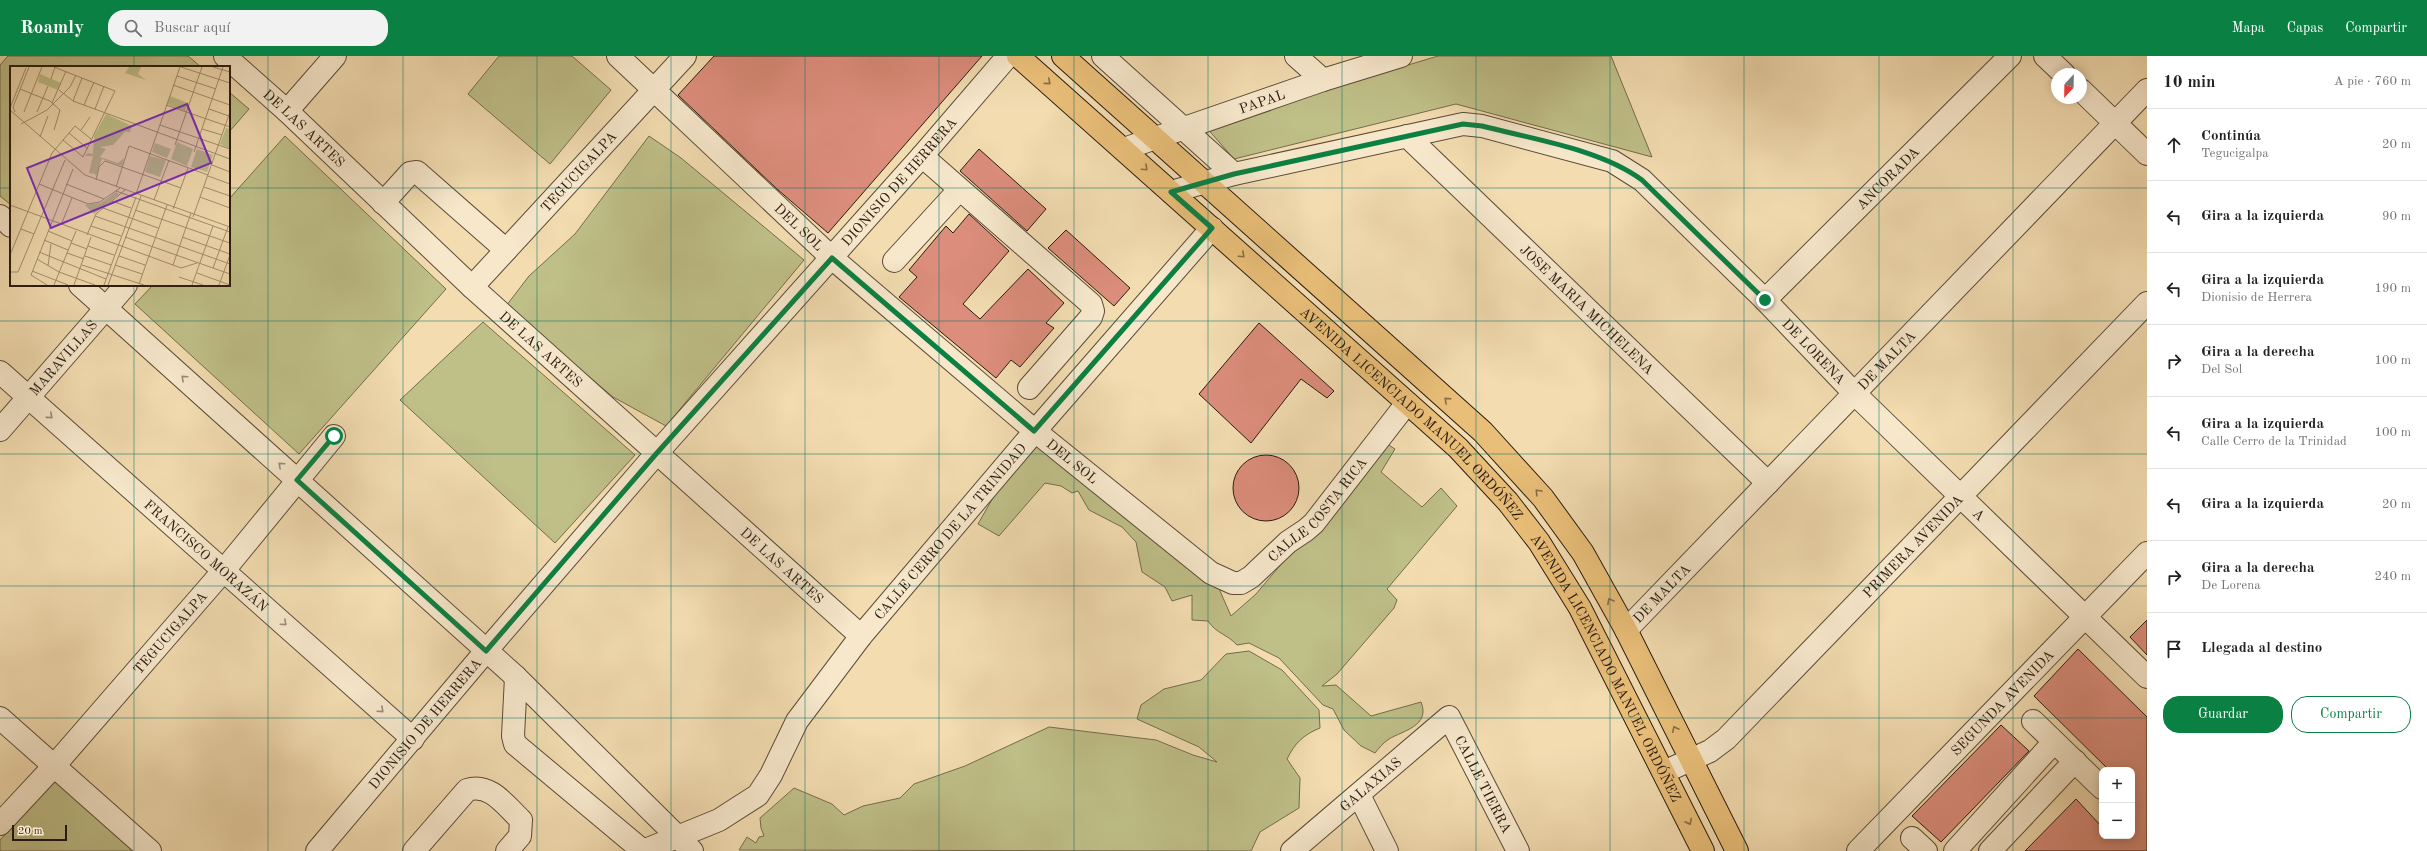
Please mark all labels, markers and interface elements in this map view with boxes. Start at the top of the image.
search box [108,10,388,46]
icon: search [122,17,144,39]
text: Roamly [20,19,84,38]
text: Buscar aquí [154,21,230,36]
text: Mapa [2232,21,2265,35]
text: Capas [2287,21,2323,35]
text: Compartir [2345,21,2407,35]
inset map [10,66,230,286]
north arrow [2051,68,2087,104]
text: 10 min [2163,74,2216,91]
text: A pie · 760 m [2334,75,2411,88]
one-way arrow [1043,77,1050,84]
street label: DE LAS ARTES [260,87,347,170]
street label: PAPAL [1237,88,1287,117]
street label: DIONISIO DE HERRERA [839,115,960,249]
street label: TEGUCIGALPA [539,129,620,215]
text: Continúa [2201,129,2261,144]
icon: ahead [2163,134,2185,156]
text: 20 m [2382,138,2411,151]
street label: ANCORADA [1854,144,1923,213]
text: Tegucigalpa [2201,147,2269,160]
one-way arrow [1140,163,1148,171]
street label: DEL SOL [771,201,826,254]
icon: left [2163,206,2185,228]
text: Gira a la izquierda [2201,209,2324,224]
text: 90 m [2382,210,2411,223]
street label: JOSE MARIA MICHELENA [1517,243,1656,378]
one-way arrow [1237,250,1244,257]
text: Gira a la izquierda [2201,273,2324,288]
icon: left [2163,278,2185,300]
text: 190 m [2374,282,2411,295]
route end [1756,291,1774,309]
text: Dionisio de Herrera [2201,291,2312,304]
street label: AVENIDA LICENCIADO MANUEL ORDÓÑEZ [1297,305,1525,523]
street label: DE LAS ARTES [496,309,585,390]
street label: DE LORENA [1779,317,1848,388]
street label: MARAVILLAS [27,318,100,399]
street label: DE MALTA [1856,328,1919,393]
text: Gira a la derecha [2201,345,2315,360]
icon: right [2163,350,2185,372]
text: 100 m [2374,354,2411,367]
text: Del Sol [2201,363,2242,376]
one-way arrow [181,375,189,382]
one-way arrow [1444,397,1452,404]
one-way arrow [46,411,53,418]
text: Gira a la izquierda [2201,417,2324,432]
icon: left [2163,422,2185,444]
text: 100 m [2374,426,2411,439]
route start [325,427,343,445]
text: Calle Cerro de la Trinidad [2201,435,2347,448]
street label: DEL SOL [1043,437,1100,487]
street label: CALLE CERRO DE LA TRINIDAD [872,441,1029,623]
street label: CALLE COSTA RICA [1266,455,1370,565]
one-way arrow [278,463,285,470]
one-way arrow [1536,489,1543,497]
street label: PRIMERA AVENIDA [1861,492,1966,601]
icon: left [2163,494,2185,516]
text: Gira a la izquierda [2201,497,2324,512]
street label: FRANCISCO MORAZÁN [141,498,270,615]
text: 20 m [2382,498,2411,511]
street label: A [1970,506,1987,524]
street label: DE LAS ARTES [737,525,826,607]
street label: AVENIDA LICENCIADO MANUEL ORDÓÑEZ [1527,532,1683,804]
text: Gira a la derecha [2201,561,2315,576]
street label: DE MALTA [1631,562,1694,626]
icon: right [2163,566,2185,588]
text: 240 m [2374,570,2411,583]
text: De Lorena [2201,579,2261,592]
street label: TEGUCIGALPA [131,589,210,677]
one-way arrow [1607,597,1614,605]
one-way arrow [279,618,287,625]
icon: arrive [2163,638,2185,660]
text: Llegada al destino [2201,641,2322,656]
street label: SEGUNDA AVENIDA [1949,647,2057,758]
street label: DIONISIO DE HERRERA [367,656,485,792]
button: Guardar [2163,696,2283,733]
button: Compartir [2291,696,2411,733]
one-way arrow [376,705,384,712]
one-way arrow [1672,725,1680,733]
street label: CALLE TIERRA [1452,734,1514,836]
street label: GALAXIAS [1338,755,1404,815]
map controls [2099,767,2135,839]
button: + [2099,767,2135,803]
button: − [2099,803,2135,839]
one-way arrow [1684,818,1692,825]
scale bar [12,823,67,842]
text: 20 m [18,826,43,837]

